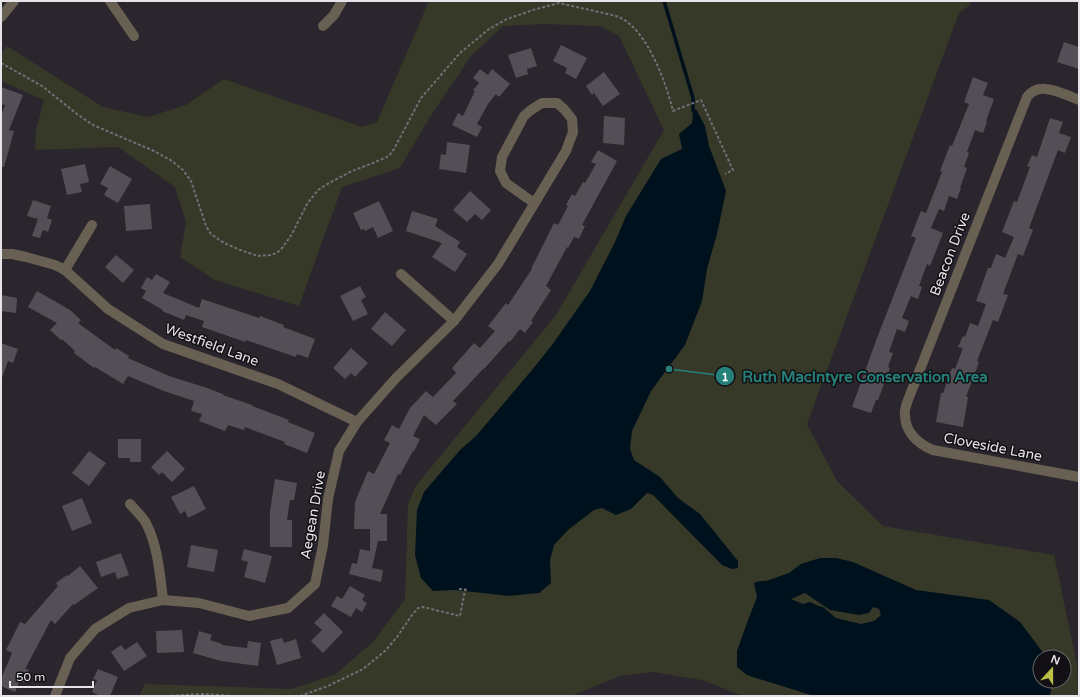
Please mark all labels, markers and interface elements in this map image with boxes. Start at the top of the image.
street label: Beacon Drive [926,210,974,298]
street label: Westfield Lane [163,320,261,370]
callout: Ruth MacIntyre Conservation Area [715,363,996,390]
text: Ruth MacIntyre Conservation Area [742,368,988,387]
text: 1 [721,370,729,384]
street label: Cloveside Lane [942,429,1044,465]
street label: Aegean Drive [297,469,329,561]
north arrow [1032,649,1072,689]
text: N [1049,652,1062,668]
scale bar [10,663,93,689]
text: 50 m [16,670,45,684]

